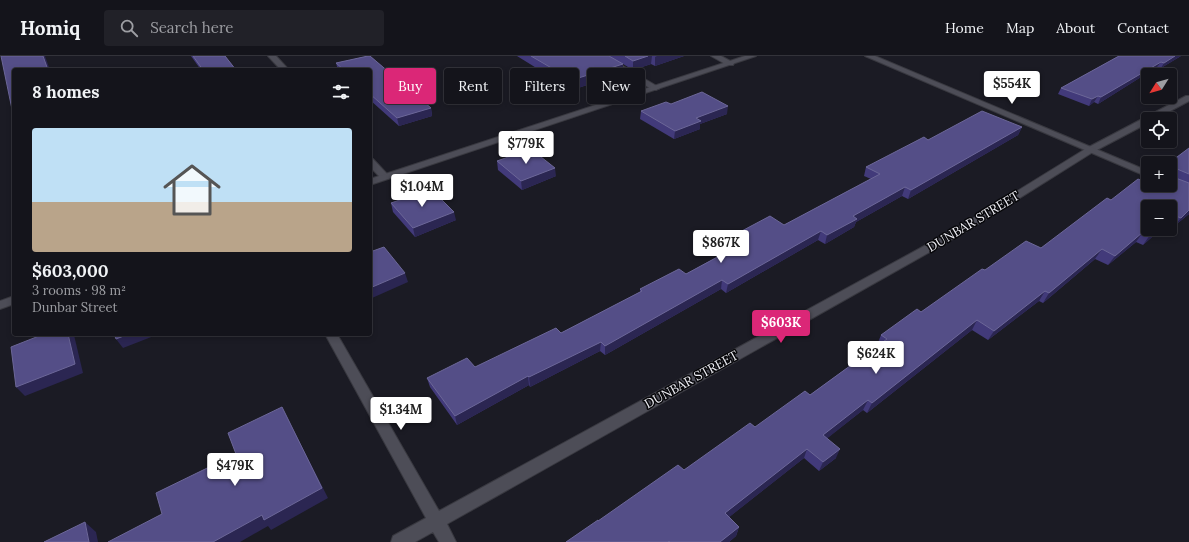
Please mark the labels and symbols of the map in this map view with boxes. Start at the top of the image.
north arrow [1141,68,1177,104]
pin: $554K [984,71,1040,105]
pin: $779K [498,131,554,165]
pin: $1.04M [389,174,455,208]
street label: DUNBAR STREET [924,187,1023,256]
pin: $867K [693,230,749,264]
pin: $603K [753,310,809,344]
pin: $624K [848,341,904,375]
street label: DUNBAR STREET [641,346,742,412]
pin: $1.34M [368,397,434,431]
pin: $479K [207,453,263,487]

